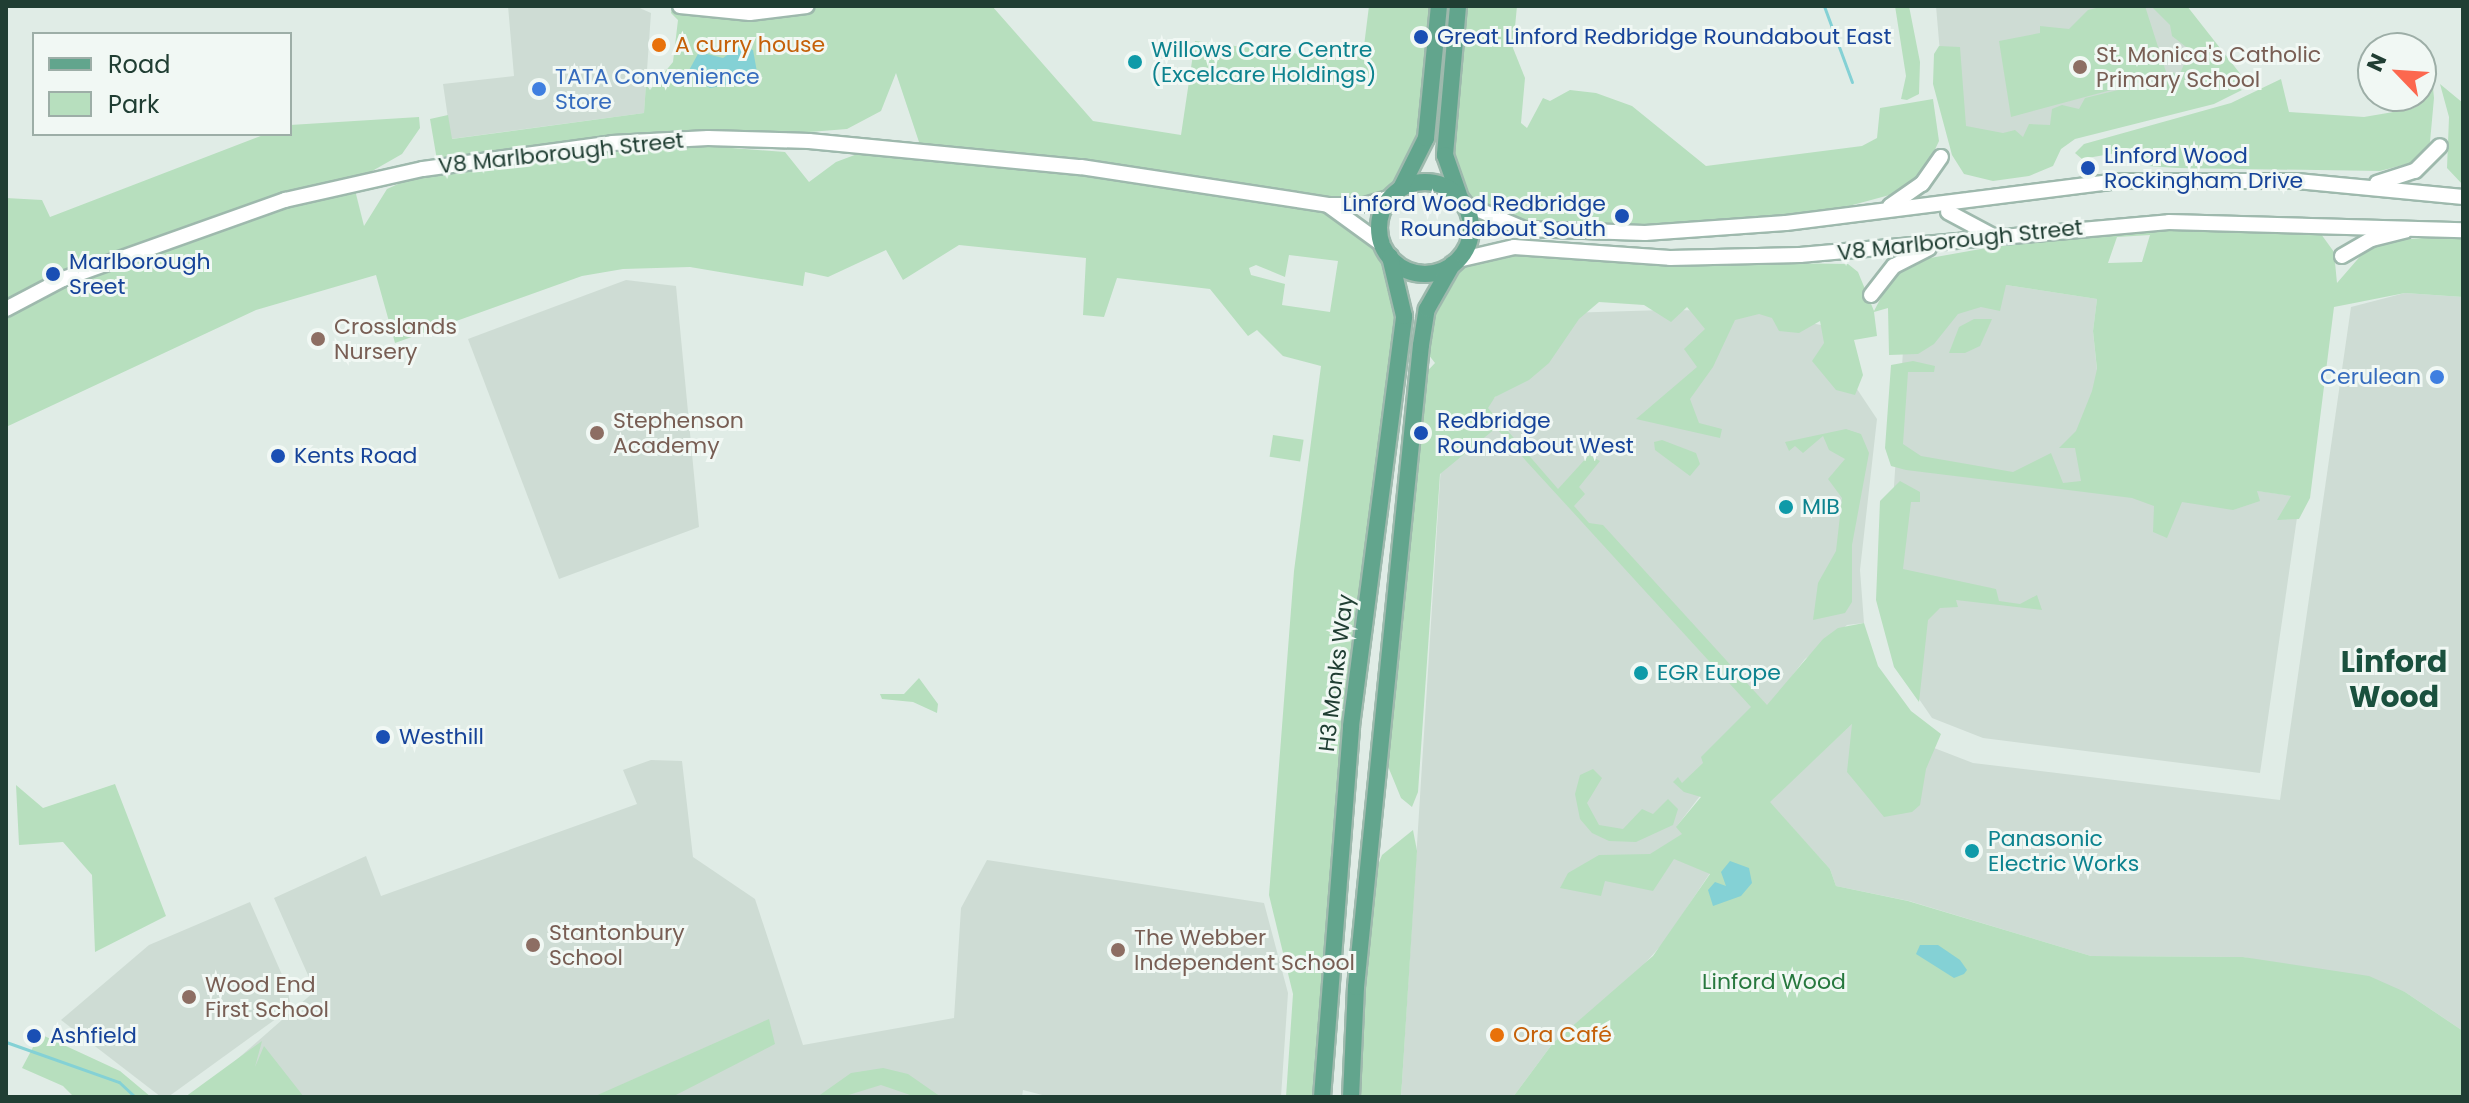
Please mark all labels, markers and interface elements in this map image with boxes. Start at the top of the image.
place label: Great Linford Redbridge Roundabout East [1437,24,1892,50]
marker: Great Linford Redbridge Roundabout East [1412,28,1430,46]
legend [32,32,292,136]
place label: A curry house [675,32,825,58]
north arrow [2357,32,2437,112]
marker: A curry house [650,36,668,54]
place label: Willows Care Centre (Excelcare Holdings) [1151,36,1377,88]
place label: St. Monica's Catholic Primary School [2096,41,2321,92]
text: Road [108,48,170,81]
text: N [2359,48,2394,77]
marker: Willows Care Centre (Excelcare Holdings) [1126,53,1144,71]
marker: St. Monica's Catholic Primary School [2071,58,2089,76]
place label: TATA Convenience Store [555,63,760,114]
marker: TATA Convenience Store [530,80,548,98]
text: Park [108,88,159,121]
street label: V8 Marlborough Street [437,127,685,179]
place label: Linford Wood Rockingham Drive [2104,142,2303,194]
marker: Linford Wood Rockingham Drive [2079,159,2097,177]
place label: Linford Wood Redbridge Roundabout South [1343,190,1606,242]
marker: Linford Wood Redbridge Roundabout South [1613,207,1631,225]
street label: V8 Marlborough Street [1836,214,2084,266]
place label: Marlborough Sreet [69,248,211,300]
marker: Marlborough Sreet [44,265,62,283]
place label: Crosslands Nursery [334,313,457,364]
marker: Crosslands Nursery [309,330,327,348]
place label: Cerulean [2320,364,2421,390]
marker: Cerulean [2428,368,2446,386]
place label: Stephenson Academy [613,407,744,458]
place label: Redbridge Roundabout West [1437,407,1634,458]
marker: Stephenson Academy [588,424,606,442]
marker: Redbridge Roundabout West [1412,424,1430,442]
place label: Kents Road [294,443,417,469]
marker: Kents Road [269,447,287,465]
place label: MIB [1802,494,1840,520]
marker: MIB [1777,498,1795,516]
street label: H3 Monks Way [1313,593,1359,753]
district label: Linford Wood [2341,644,2447,714]
place label: EGR Europe [1657,660,1781,686]
marker: EGR Europe [1632,664,1650,682]
place label: Westhill [399,724,484,750]
marker: Westhill [374,728,392,746]
place label: Panasonic Electric Works [1988,825,2139,876]
marker: Panasonic Electric Works [1963,842,1981,860]
place label: Stantonbury School [549,919,685,970]
place label: The Webber Independent School [1134,924,1355,976]
marker: Stantonbury School [524,936,542,954]
marker: The Webber Independent School [1109,941,1127,959]
park label: Linford Wood [1702,969,1846,995]
place label: Wood End First School [205,971,329,1022]
marker: Wood End First School [180,988,198,1006]
place label: Ora Café [1513,1022,1612,1048]
place label: Ashfield [50,1023,137,1049]
marker: Ora Café [1488,1026,1506,1044]
marker: Ashfield [25,1027,43,1045]

